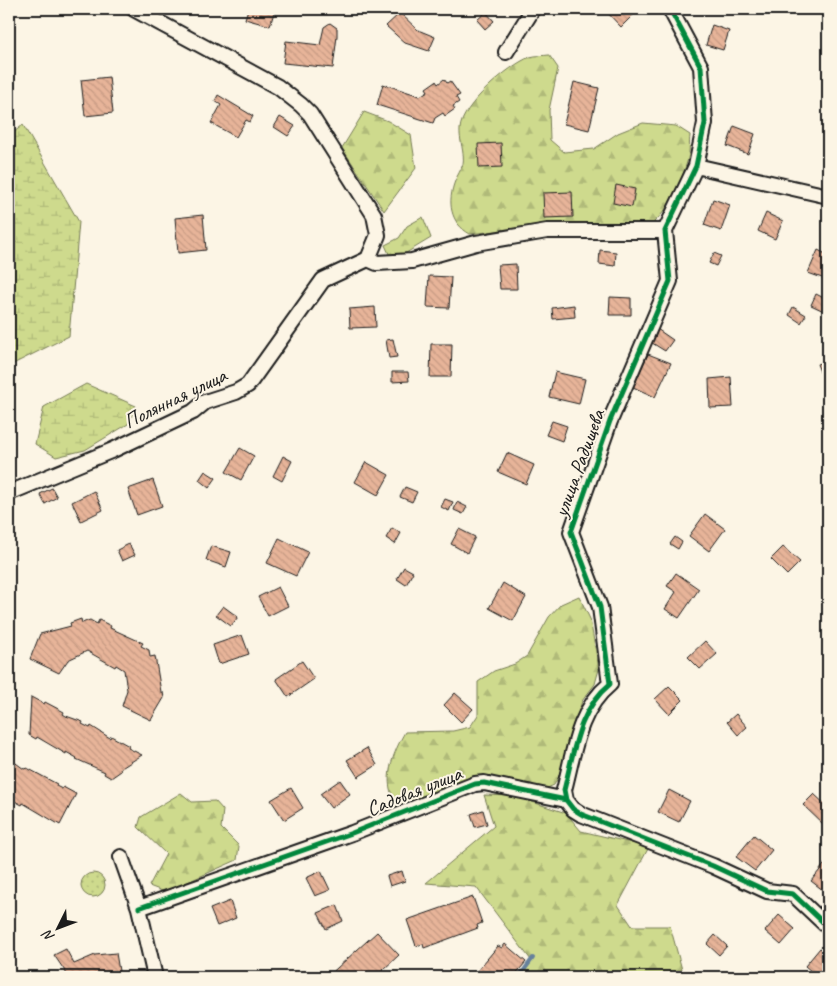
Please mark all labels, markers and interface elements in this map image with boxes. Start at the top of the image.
street label: Полянная улица [119,361,232,434]
street label: улица Радищева [547,404,611,522]
street label: Садовая улица [362,759,467,822]
north arrow [32,904,82,954]
text: N [38,926,58,945]

